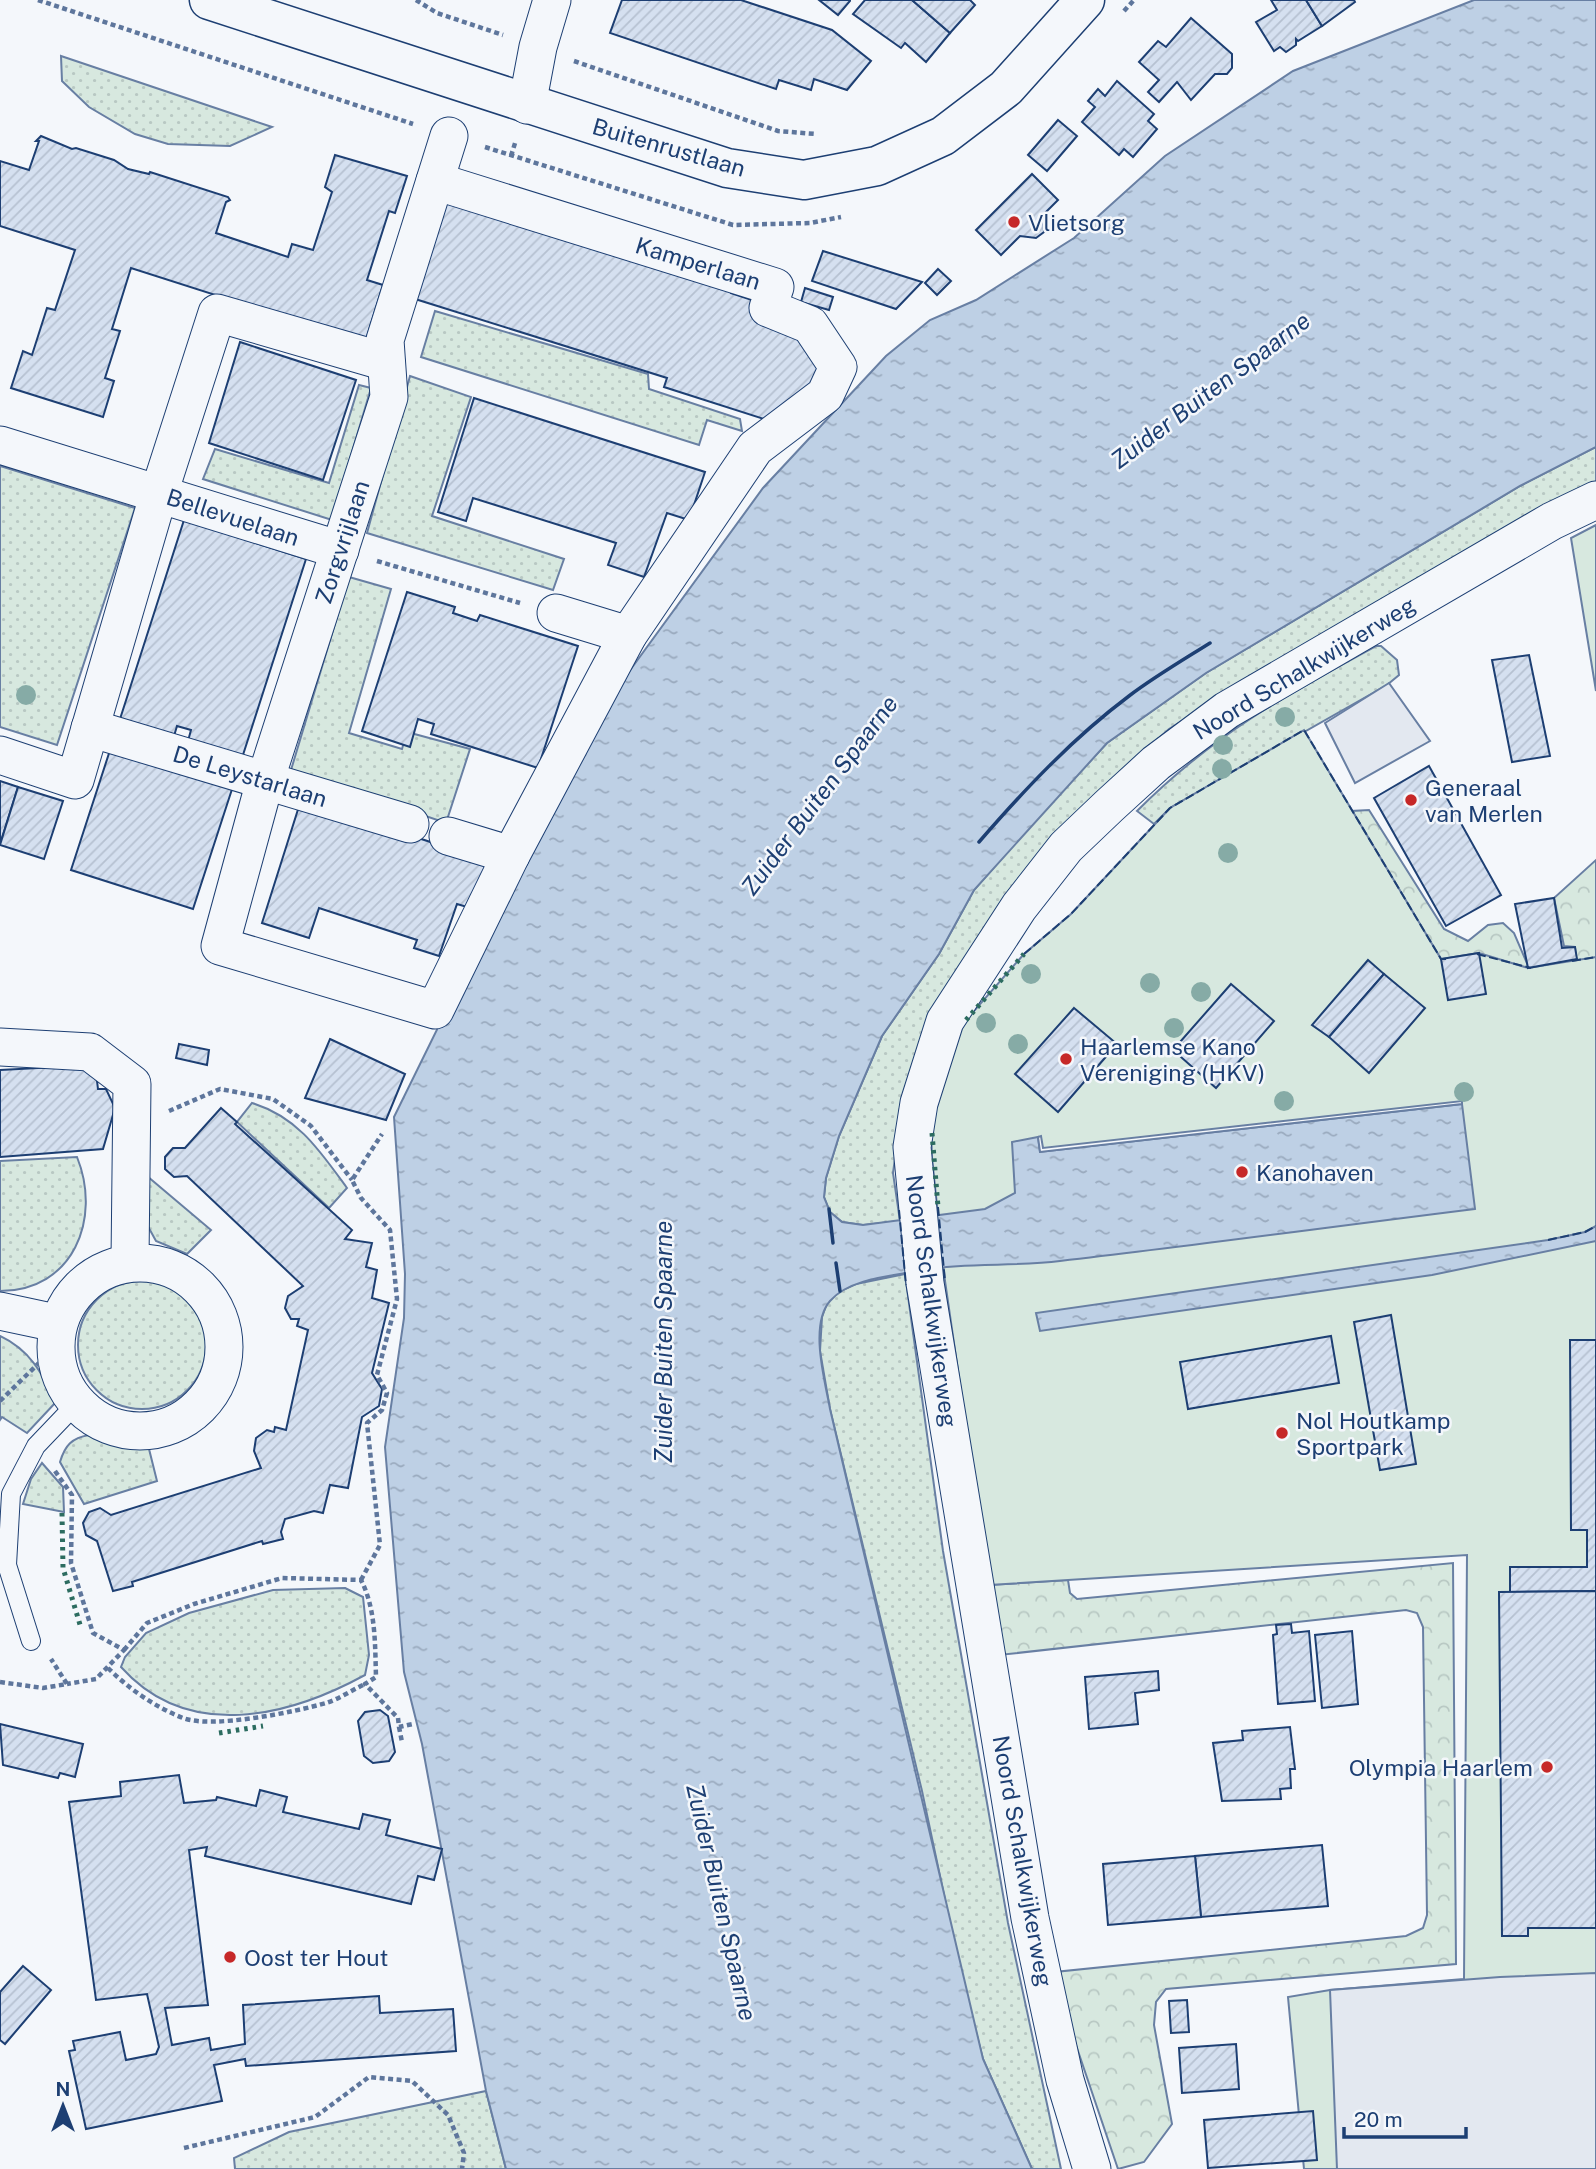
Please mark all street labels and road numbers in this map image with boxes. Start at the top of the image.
street label: Buitenrustlaan [589,112,749,182]
street label: Kamperlaan [632,231,764,295]
street label: Zorgvrijlaan [309,477,375,607]
street label: Bellevuelaan [163,483,303,551]
street label: Noord Schalkwijkerweg [1188,591,1420,745]
street label: De Leystarlaan [170,740,330,812]
street label: Noord Schalkwijkerweg [901,1173,963,1429]
street label: Noord Schalkwijkerweg [988,1733,1058,1989]

